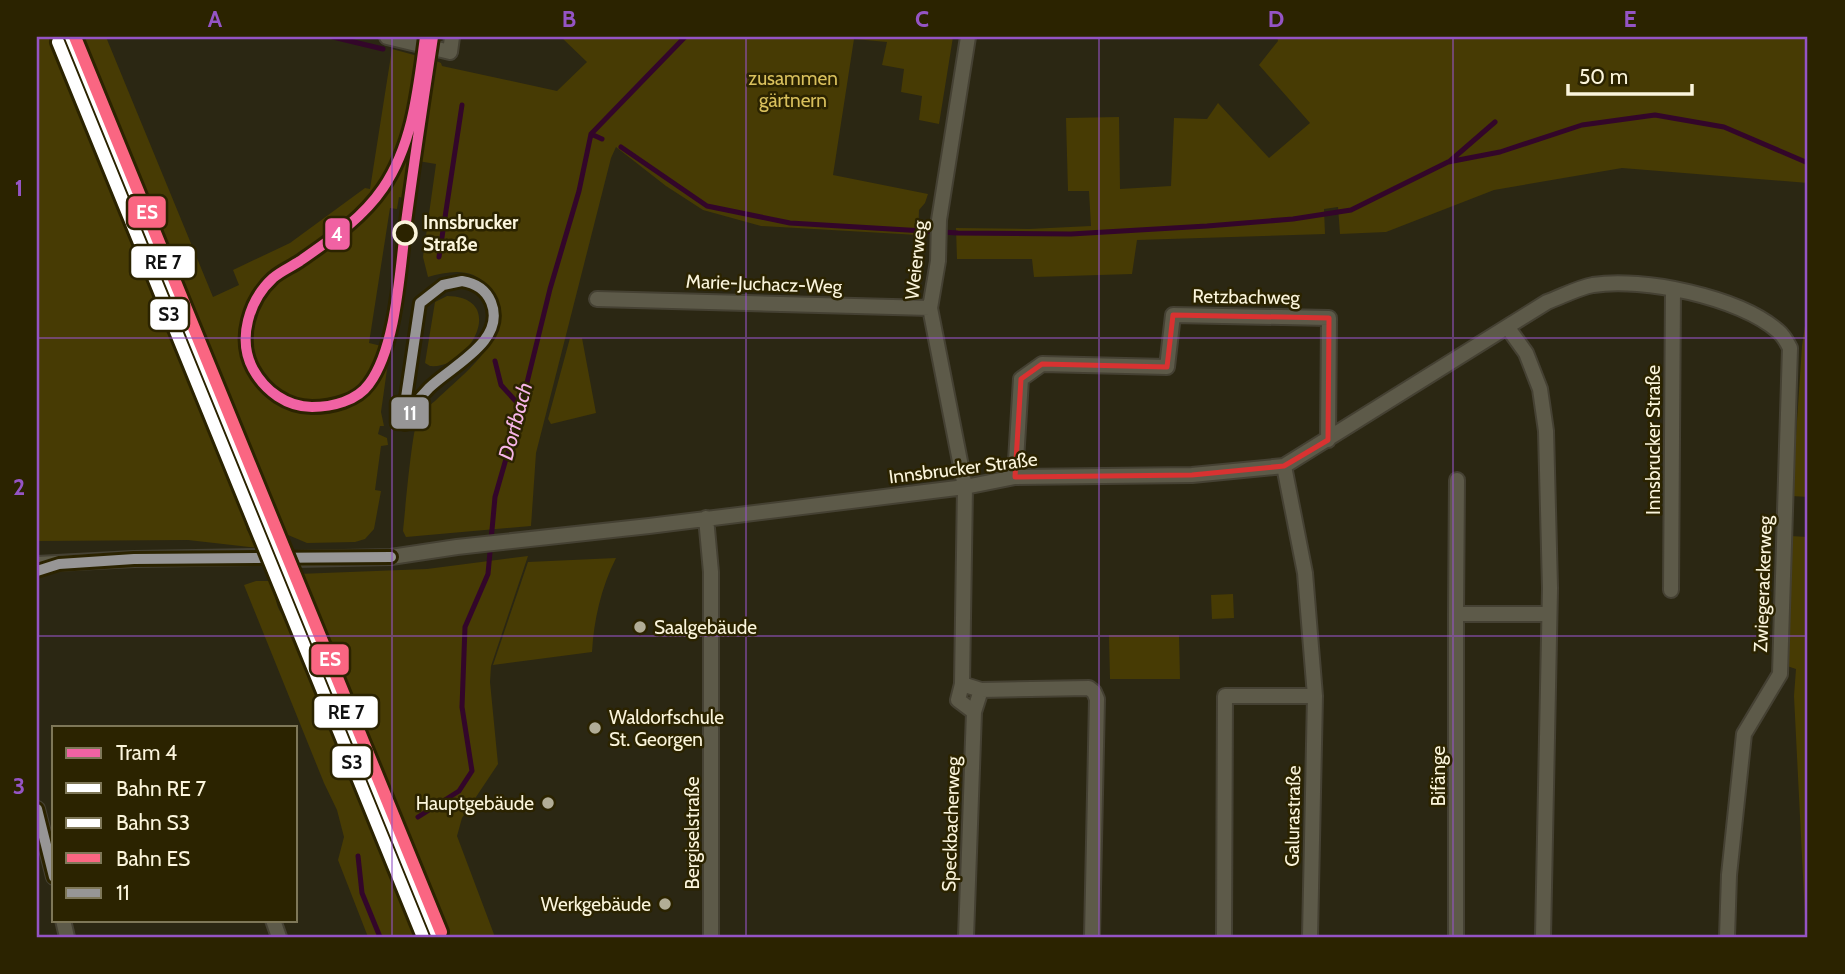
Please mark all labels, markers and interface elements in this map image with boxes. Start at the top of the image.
text: A [208,5,223,33]
text: B [562,5,576,33]
text: C [915,5,929,33]
text: D [1268,5,1284,33]
text: E [1623,5,1637,33]
scale bar [1568,52,1693,96]
text: 50 m [1579,64,1628,89]
park label: zusammen gärtnern [748,67,838,112]
text: 1 [15,174,23,202]
line badge: ES [127,195,167,229]
text: ES [136,201,158,224]
place label: Innsbrucker Straße [423,211,519,256]
line badge: 4 [324,217,351,251]
street label: Weierweg [900,219,932,301]
marker: Innsbrucker Straße [393,221,417,245]
text: 4 [331,223,343,246]
line badge: RE 7 [130,245,196,279]
text: RE 7 [145,251,182,274]
street label: Marie-Juchacz-Weg [685,270,843,298]
street label: Retzbachweg [1192,285,1300,309]
line badge: S3 [149,298,189,331]
text: S3 [158,303,180,326]
street label: Innsbrucker Straße [1642,365,1665,515]
water label: Dorfbach [493,379,537,463]
line badge: 11 [390,396,430,430]
text: 11 [403,402,417,425]
street label: Innsbrucker Straße [887,447,1039,489]
text: 2 [13,473,25,501]
street label: Zwiegerackerweg [1749,515,1777,653]
place label: Saalgebäude [654,616,757,639]
marker: Saalgebäude [632,619,648,635]
line badge: ES [310,643,350,676]
text: ES [319,648,341,671]
line badge: RE 7 [313,695,379,729]
text: RE 7 [328,701,365,724]
place label: Waldorfschule St. Georgen [609,706,724,751]
marker: Waldorfschule St. Georgen [587,720,603,736]
legend [52,726,298,922]
text: Tram 4 [116,740,177,765]
line badge: S3 [331,745,372,779]
street label: Bifänge [1427,746,1450,806]
text: S3 [341,751,363,774]
street label: Speckbacherweg [937,755,965,892]
street label: Galurastraße [1281,765,1305,867]
text: 3 [13,772,25,800]
text: Bahn RE 7 [116,776,206,801]
street label: Bergiselstraße [681,776,704,889]
place label: Hauptgebäude [416,792,534,815]
marker: Hauptgebäude [540,795,556,811]
text: Bahn S3 [116,810,190,835]
text: Bahn ES [116,846,190,871]
text: 11 [116,880,130,905]
place label: Werkgebäude [541,893,651,916]
marker: Werkgebäude [657,896,673,912]

